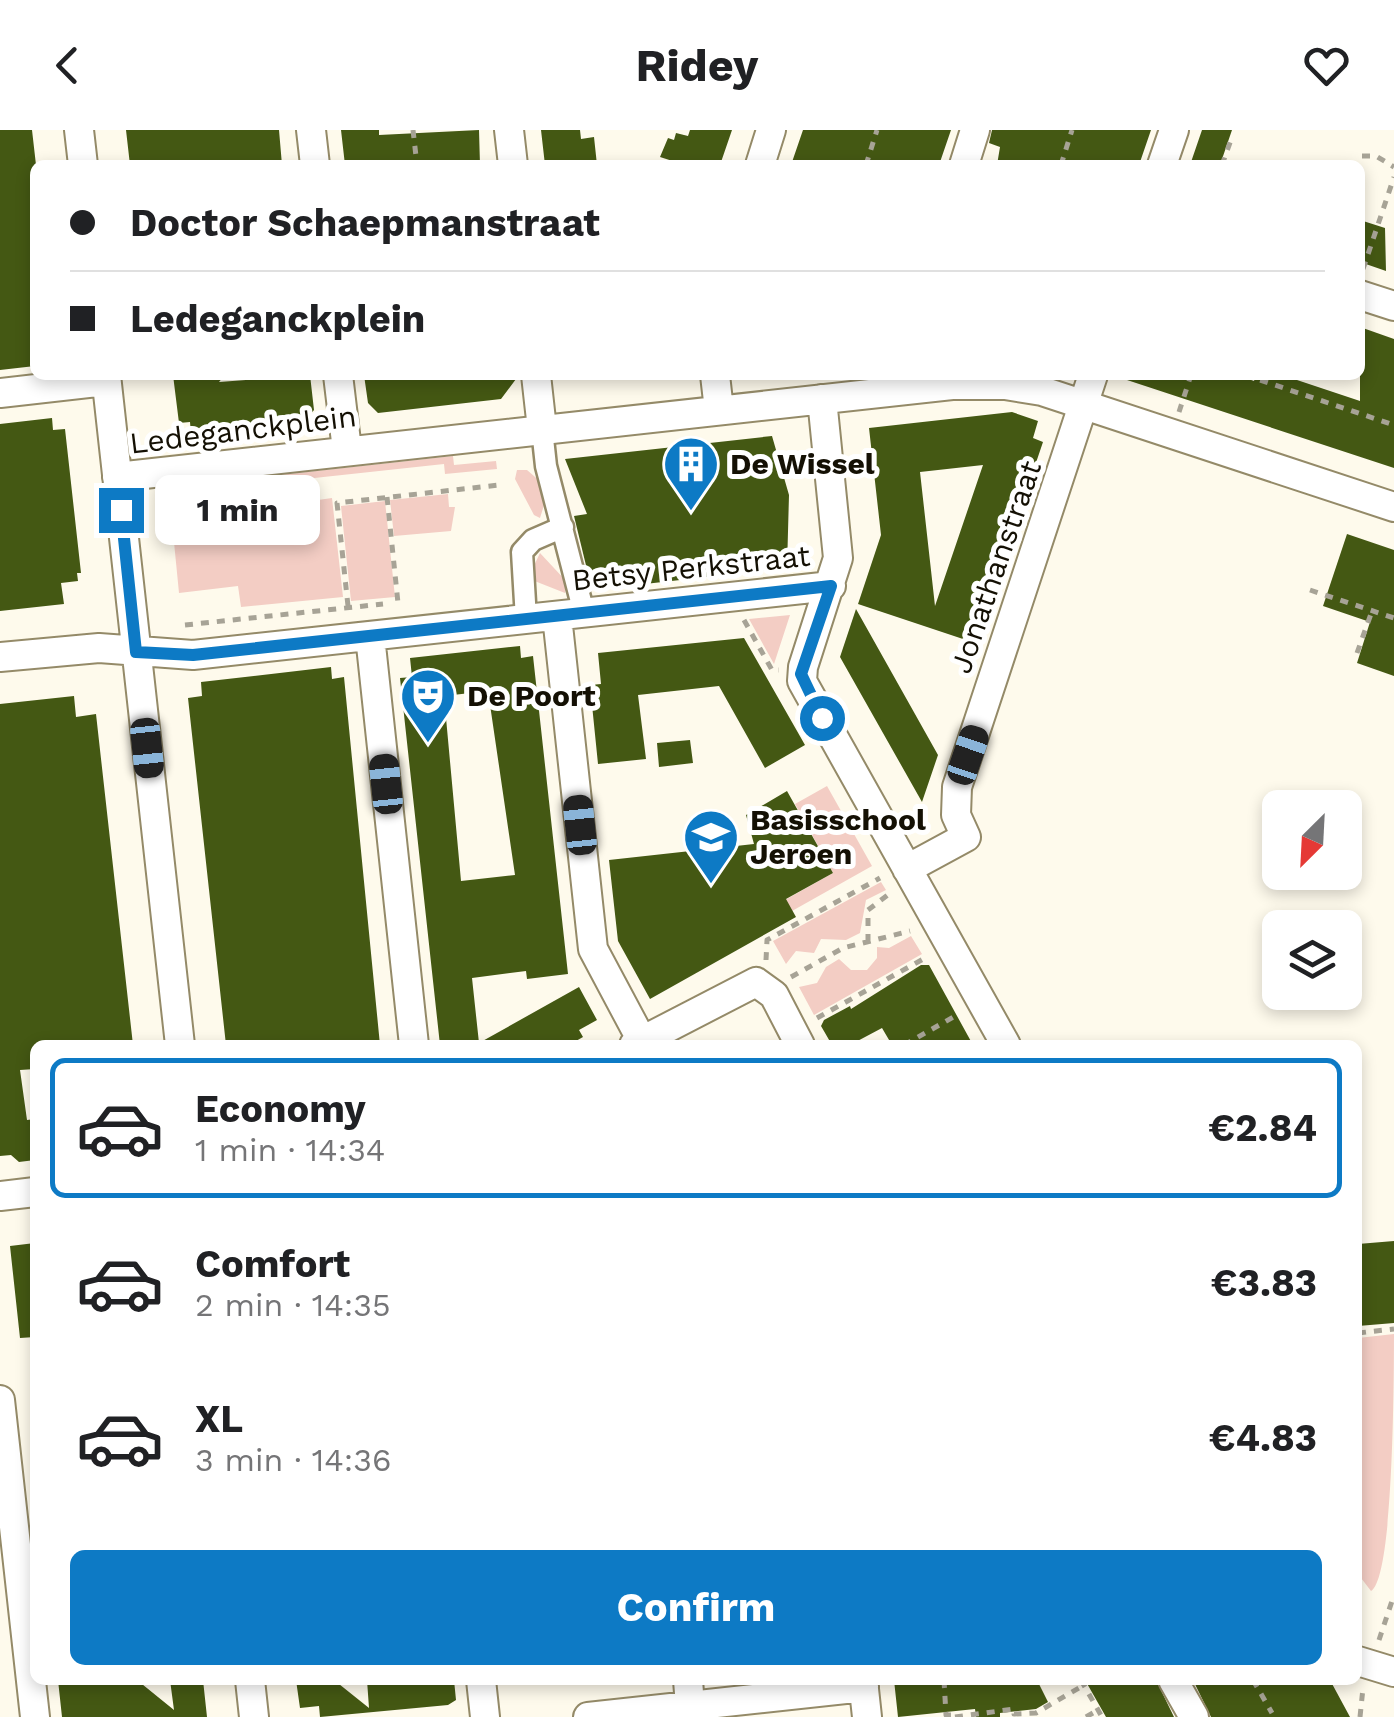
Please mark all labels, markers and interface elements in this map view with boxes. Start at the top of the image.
icon: back [40,38,95,93]
icon: heart [1299,38,1354,93]
text: Ridey [636,39,758,92]
text: Doctor Schaepmanstraat [130,201,600,245]
text: Ledeganckplein [130,297,425,341]
street label: Ledeganckplein [128,398,358,461]
building icon: De Wissel [661,434,721,513]
place label: De Wissel [730,446,875,481]
street label: Jonathanstraat [943,456,1048,678]
callout: 1 min [156,475,321,545]
route end [99,488,144,533]
text: 1 min [196,491,279,529]
street label: Betsy Perkstraat [570,538,812,597]
theatre icon: De Poort [398,666,458,745]
place label: De Poort [467,678,596,713]
route start [800,696,845,741]
car [129,717,165,779]
car [944,722,992,788]
car [368,753,404,815]
north arrow [1262,790,1362,890]
map controls [1262,790,1362,1010]
car [562,794,598,856]
place label: Basisschool Jeroen [750,802,926,871]
school or university icon: Basisschool Jeroen [681,807,741,886]
button: layers [1262,910,1362,1010]
icon: car [75,1083,165,1173]
text: Economy [195,1087,366,1131]
text: €2.84 [1208,1106,1317,1150]
text: 1 min · 14:34 [195,1131,385,1169]
icon: car [75,1238,165,1328]
text: Comfort [195,1242,350,1286]
text: €3.83 [1211,1261,1317,1305]
text: 2 min · 14:35 [195,1286,391,1324]
icon: car [75,1393,165,1483]
text: XL [195,1397,243,1441]
text: €4.83 [1209,1416,1317,1460]
text: 3 min · 14:36 [195,1441,391,1479]
button: Confirm [70,1550,1322,1665]

